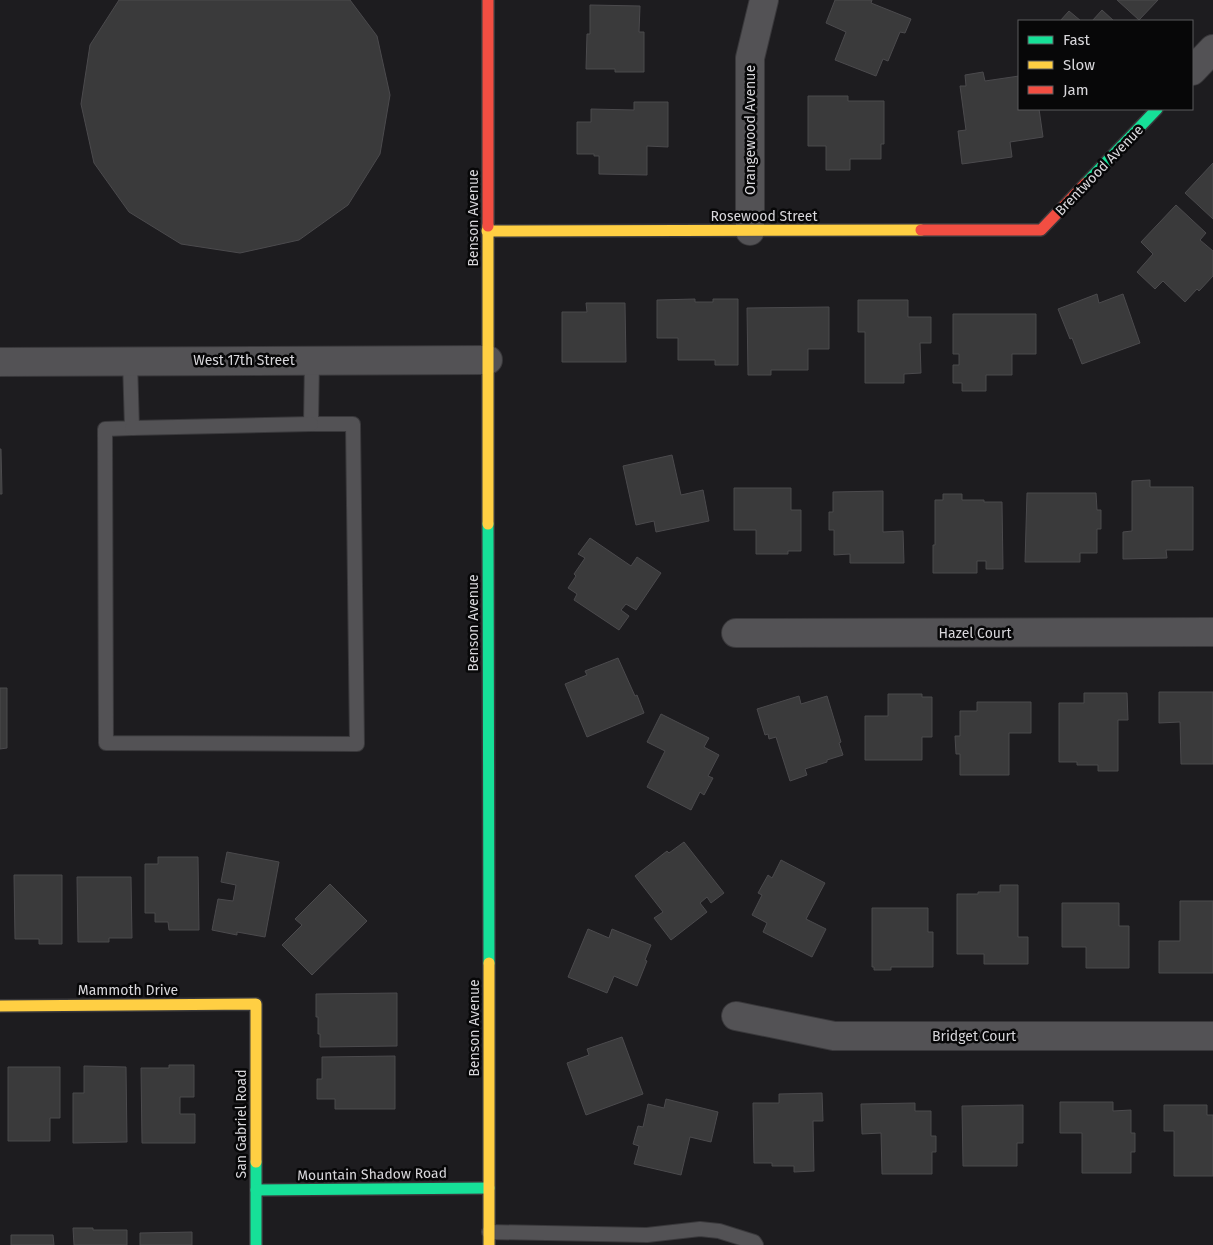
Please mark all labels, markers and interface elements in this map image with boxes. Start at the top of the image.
legend [1018,20,1193,110]
text: Fast [1063,31,1090,49]
text: Slow [1063,56,1095,74]
street label: Orangewood Avenue [742,65,759,195]
text: Jam [1063,81,1089,99]
street label: Brentwood Avenue [1052,122,1147,219]
street label: Benson Avenue [465,169,482,267]
street label: Rosewood Street [710,208,818,225]
street label: West 17th Street [193,352,296,369]
street label: Benson Avenue [465,574,482,672]
street label: Hazel Court [939,625,1012,642]
street label: Benson Avenue [466,979,483,1077]
street label: Mammoth Drive [78,982,178,999]
street label: Bridget Court [932,1028,1017,1045]
street label: San Gabriel Road [233,1069,250,1179]
street label: Mountain Shadow Road [297,1165,447,1184]

